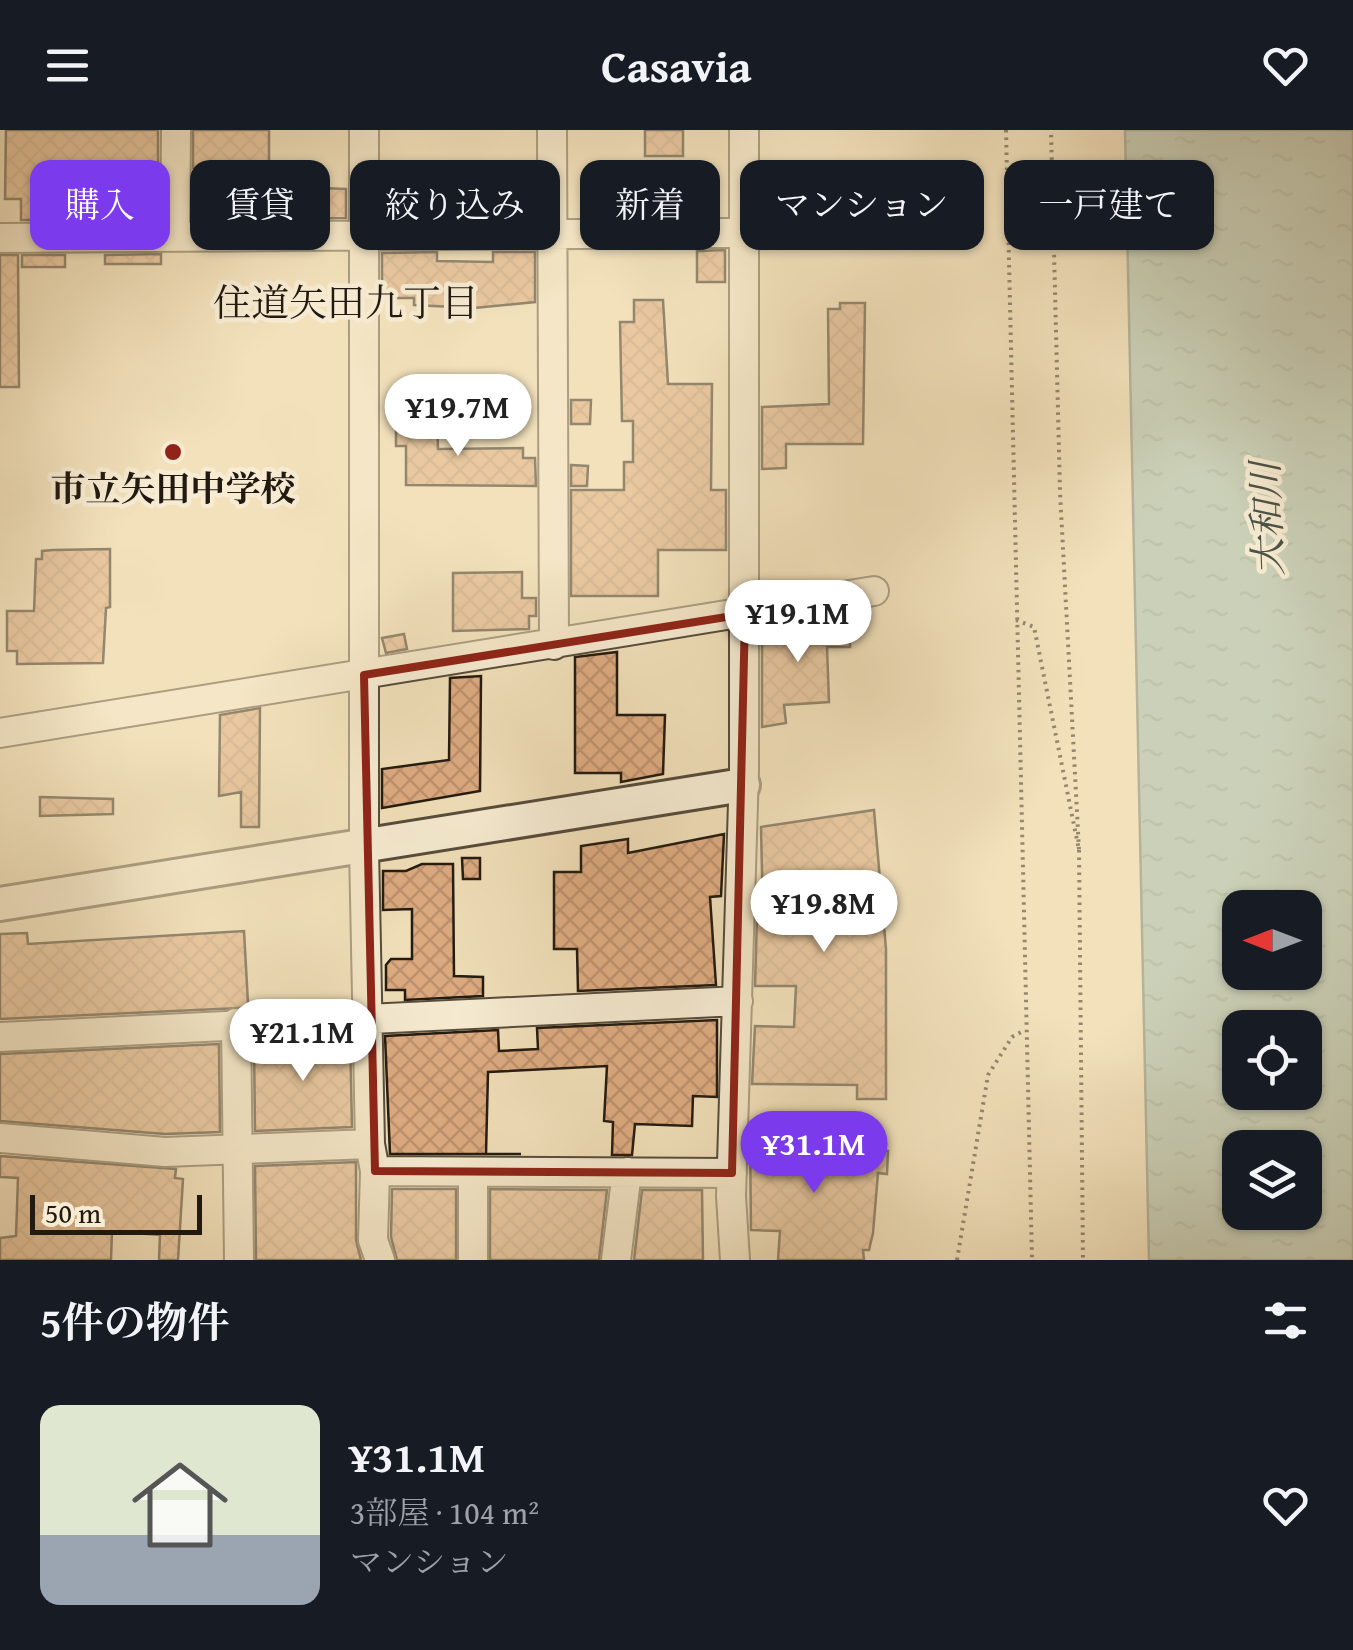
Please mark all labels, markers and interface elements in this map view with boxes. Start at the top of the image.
text: Casavia [601,33,752,98]
icon: menu [40,38,95,93]
icon: heart [1258,38,1313,93]
chip: 購入 [30,160,170,250]
chip: 賃貸 [190,160,330,250]
chip: 絞り込み [350,160,560,250]
chip: 新着 [580,160,720,250]
chip: マンション [740,160,984,250]
chip: 一戸建て [1004,160,1214,250]
district label: 住道矢田九丁目 [213,274,479,330]
pin: ¥19.7M [377,374,539,459]
text: ¥19.7M [407,383,509,430]
marker: 市立矢田中学校 [162,441,184,463]
water label: 大和川 [1236,457,1296,577]
place label: 市立矢田中学校 [50,463,296,514]
pin: ¥19.1M [717,580,879,665]
text: ¥19.1M [747,589,849,636]
pin: ¥19.8M [743,870,905,955]
text: ¥19.8M [773,879,875,926]
north arrow [1222,890,1322,990]
map controls [1222,890,1322,1230]
pin: ¥21.1M [222,999,384,1084]
text: ¥21.1M [252,1008,354,1055]
button: locate [1222,1010,1322,1110]
pin: ¥31.1M [733,1111,895,1196]
text: ¥31.1M [763,1120,865,1167]
button: layers [1222,1130,1322,1230]
scale bar [30,1190,202,1234]
text: 50 m [45,1192,101,1233]
text: 5件の物件 [40,1291,230,1352]
icon: filters [1258,1293,1313,1348]
text: ¥31.1M [350,1426,485,1487]
icon: home [120,1445,240,1565]
icon: heart [1258,1478,1313,1533]
text: 3部屋 · 104 m² [350,1489,539,1536]
text: マンション [350,1538,509,1585]

